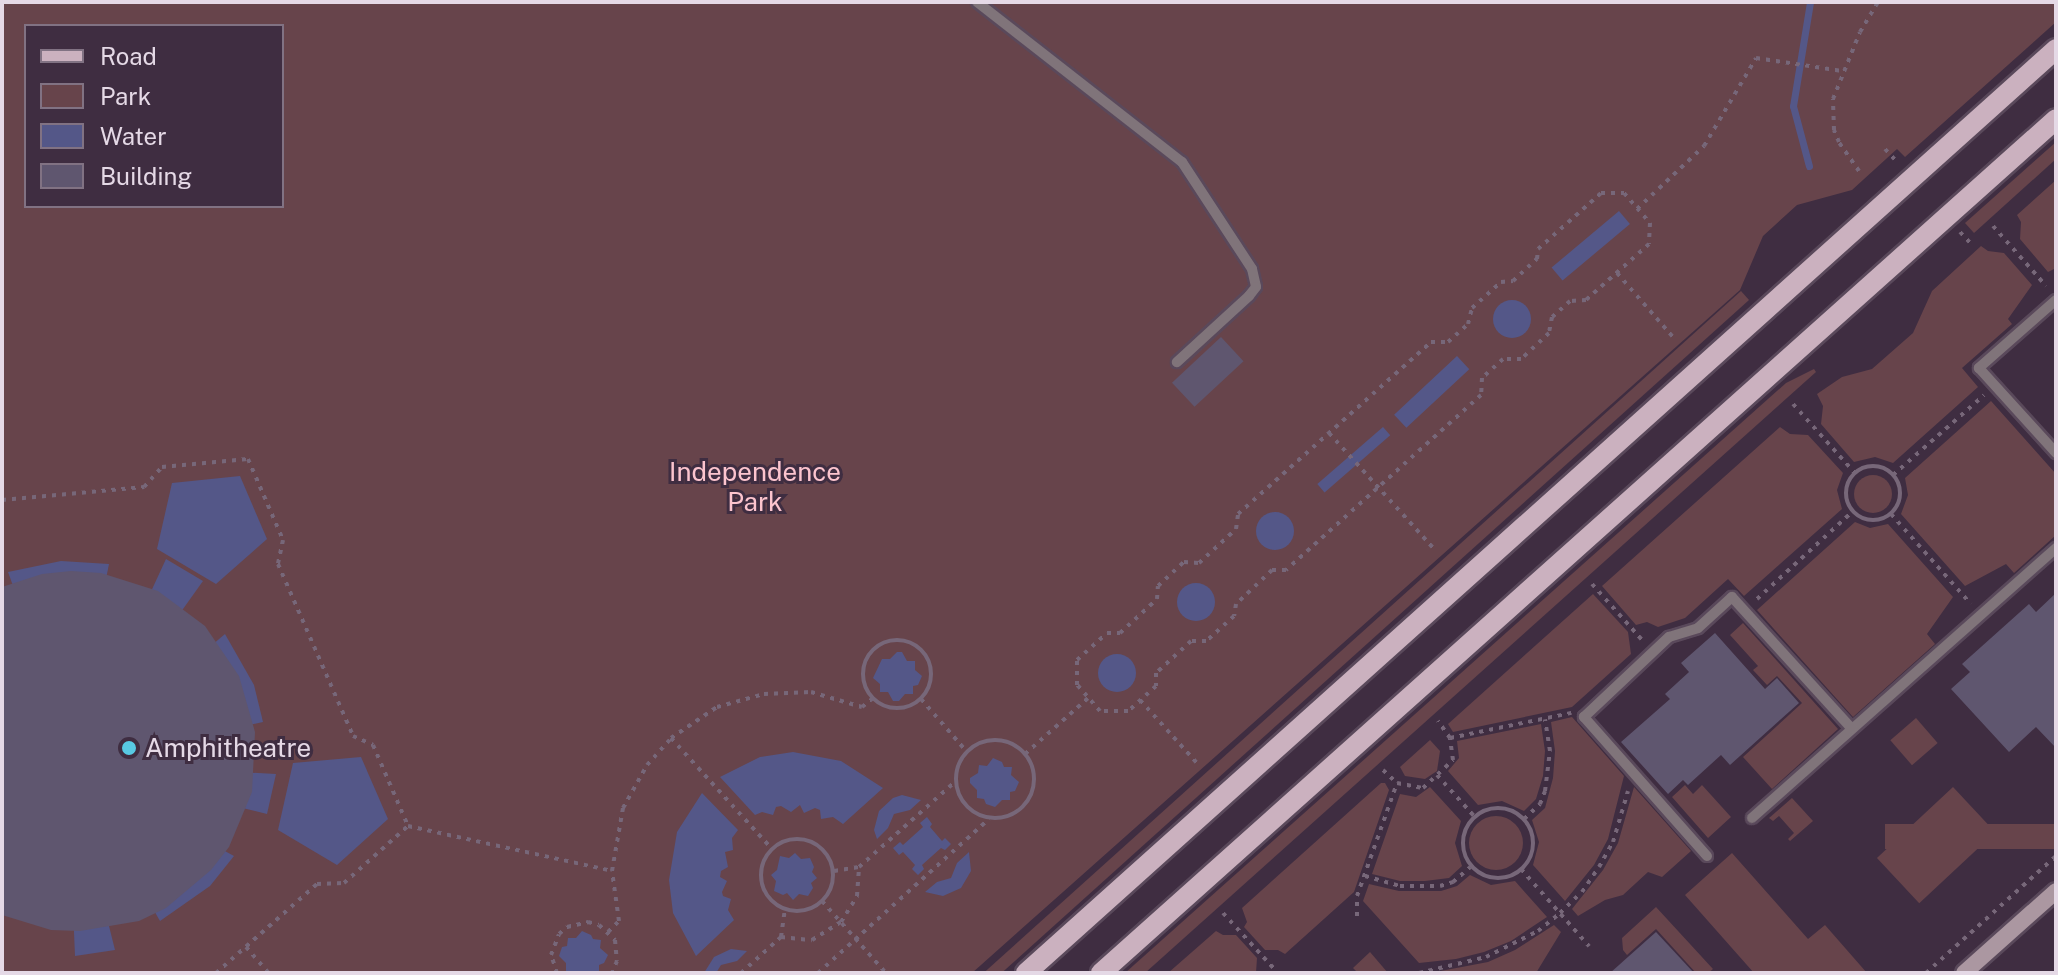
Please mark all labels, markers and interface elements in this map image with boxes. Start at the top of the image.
legend [24,24,284,208]
text: Road [100,42,157,70]
text: Park [100,82,151,110]
text: Water [100,122,167,150]
text: Building [100,162,192,190]
park label: Independence Park [669,456,841,518]
place label: Amphitheatre [145,732,311,764]
marker: Amphitheatre [120,739,138,757]

